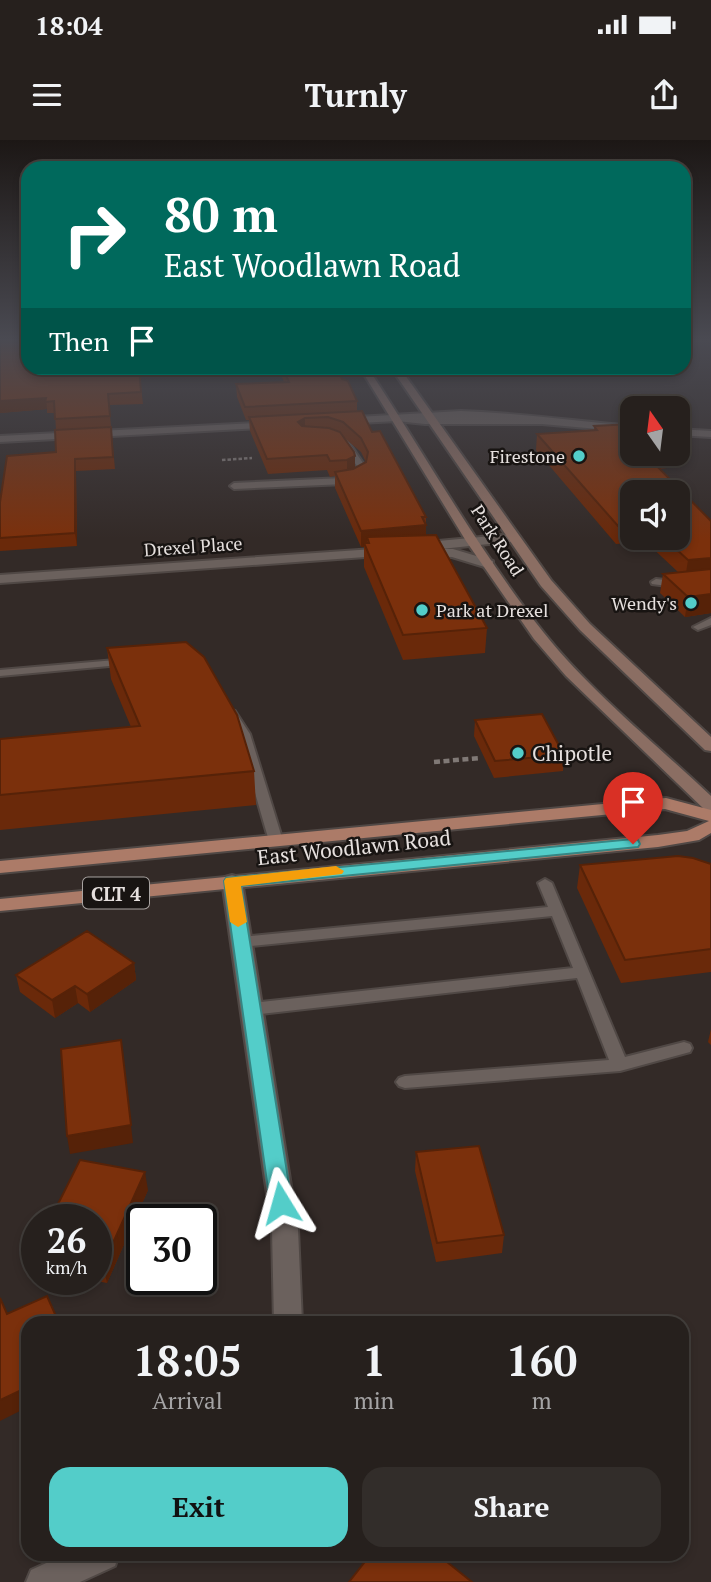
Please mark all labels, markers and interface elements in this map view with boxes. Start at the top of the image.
text: 18:04 [35,8,103,42]
text: Turnly [304,74,407,116]
icon: menu [28,76,66,114]
icon: share [645,76,683,114]
text: 80 m [164,181,278,246]
icon: right [49,189,140,280]
text: East Woodlawn Road [164,244,461,286]
icon: arrive [123,322,161,360]
text: Then [49,324,109,358]
north arrow [620,396,690,466]
map controls [620,396,690,550]
place label: Firestone [490,444,565,468]
marker: Firestone [571,448,587,464]
button: sound [620,480,690,550]
street label: Park Road [466,500,530,580]
street label: Drexel Place [143,531,243,561]
place label: Wendy's [611,591,677,615]
marker: Wendy's [683,595,699,611]
place label: Park at Drexel [436,598,549,622]
marker: Park at Drexel [414,602,430,618]
place label: Chipotle [532,739,612,767]
marker: Chipotle [510,745,526,761]
pin [603,772,663,844]
icon: arrive [614,783,652,821]
street label: East Woodlawn Road [256,823,453,871]
road number: CLT 4 [83,878,149,908]
position arrow [244,1166,318,1240]
speed limit sign: 30 [126,1204,217,1295]
text: 26 [47,1217,86,1263]
text: km/h [46,1255,87,1279]
text: 18:05 [133,1332,242,1388]
text: 1 [362,1332,386,1388]
text: 160 [506,1332,577,1388]
text: Arrival [152,1385,223,1416]
text: min [354,1385,394,1416]
text: m [532,1385,552,1416]
button: Exit [49,1467,348,1547]
button: Share [362,1467,661,1547]

